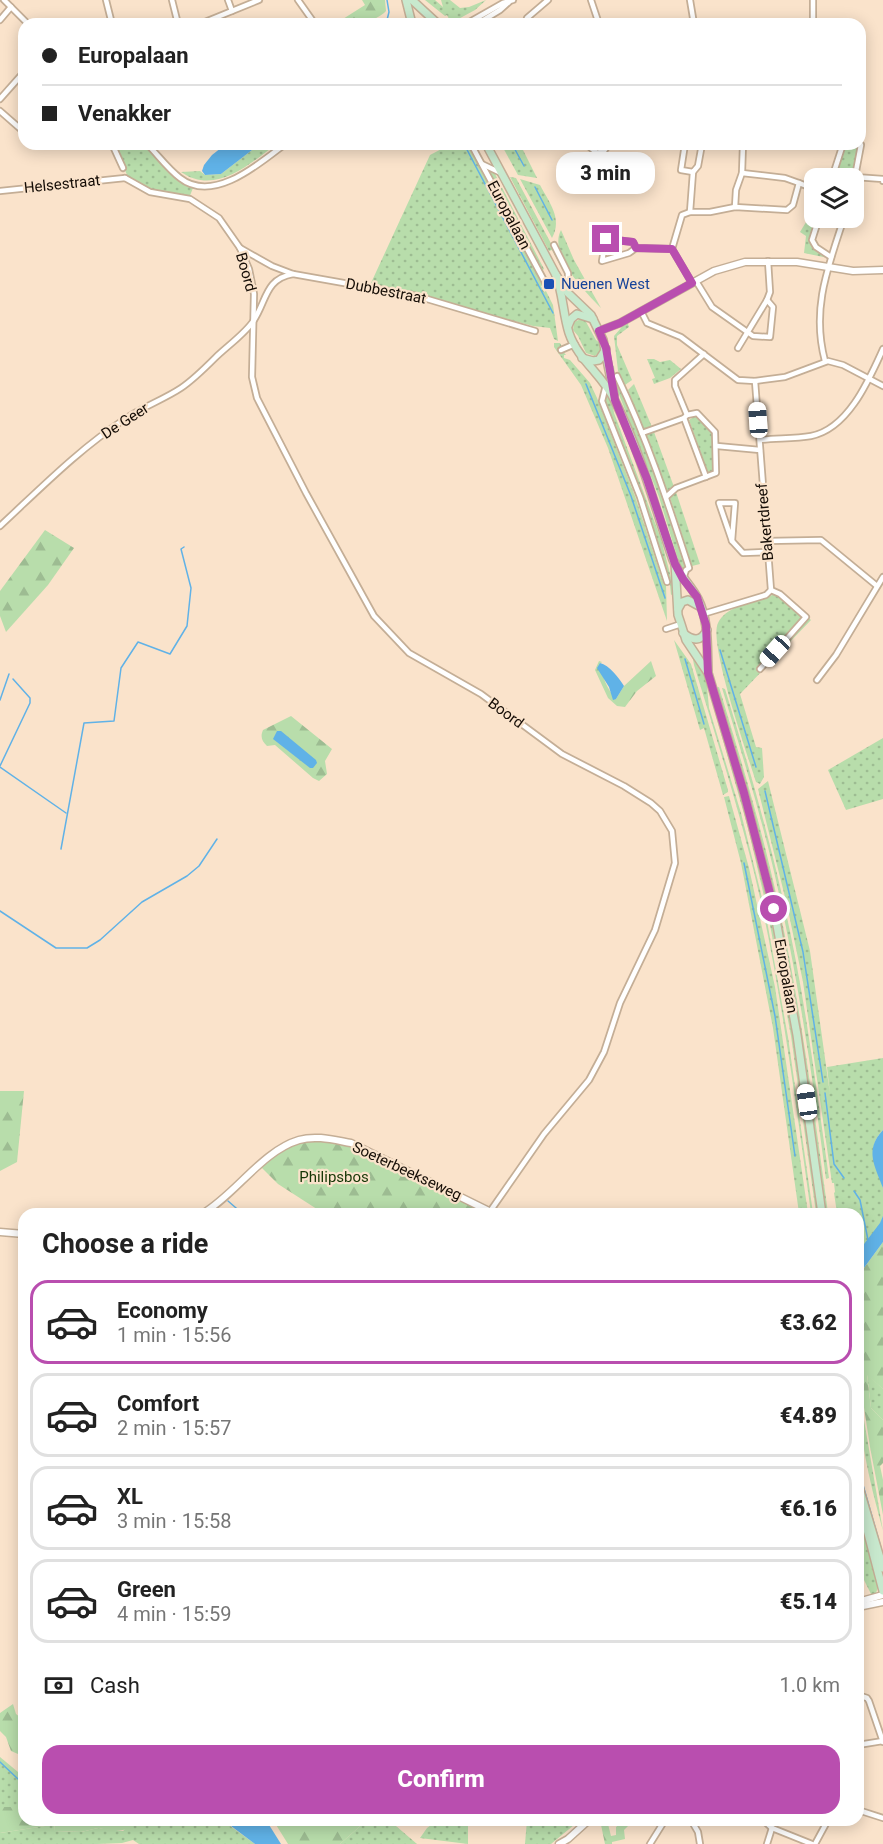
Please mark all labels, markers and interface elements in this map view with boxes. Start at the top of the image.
text: Europalaan [78,43,189,68]
text: Venakker [78,101,171,126]
callout: 3 min [556,152,656,194]
text: 3 min [580,161,631,185]
map controls [804,168,864,228]
button: layers [804,168,864,228]
street label: Helsestraat [23,171,101,197]
street label: Europalaan [483,178,535,252]
route end [592,225,619,252]
street label: Boord [232,250,260,294]
street label: Dubbestraat [344,274,428,308]
place label: Nuenen West [561,275,650,293]
marker: Nuenen West [542,277,556,291]
street label: De Geer [98,399,152,443]
car [748,401,768,439]
street label: Bakertdreef [753,482,777,562]
car [756,632,794,670]
street label: Boord [485,694,527,732]
route start [760,895,787,922]
street label: Europalaan [771,938,801,1014]
car [796,1083,818,1121]
street label: Soeterbeekseweg [349,1138,465,1204]
park label: Philipsbos [299,1168,369,1186]
text: Choose a ride [42,1228,208,1260]
icon: car [45,1295,99,1349]
text: Economy [117,1298,208,1323]
text: €3.62 [780,1310,837,1335]
text: 1 min · 15:56 [117,1323,232,1347]
icon: car [45,1388,99,1442]
text: Comfort [117,1391,199,1416]
text: €4.89 [780,1403,837,1428]
text: 2 min · 15:57 [117,1416,232,1440]
icon: car [45,1481,99,1535]
text: XL [117,1484,143,1509]
text: €6.16 [780,1496,837,1521]
text: 3 min · 15:58 [117,1509,232,1533]
icon: car [45,1574,99,1628]
text: Green [117,1577,176,1602]
text: €5.14 [780,1589,837,1614]
text: 4 min · 15:59 [117,1602,232,1626]
icon: cash [42,1669,75,1702]
text: Cash [90,1673,140,1698]
text: 1.0 km [780,1673,840,1697]
button: Confirm [42,1745,840,1814]

